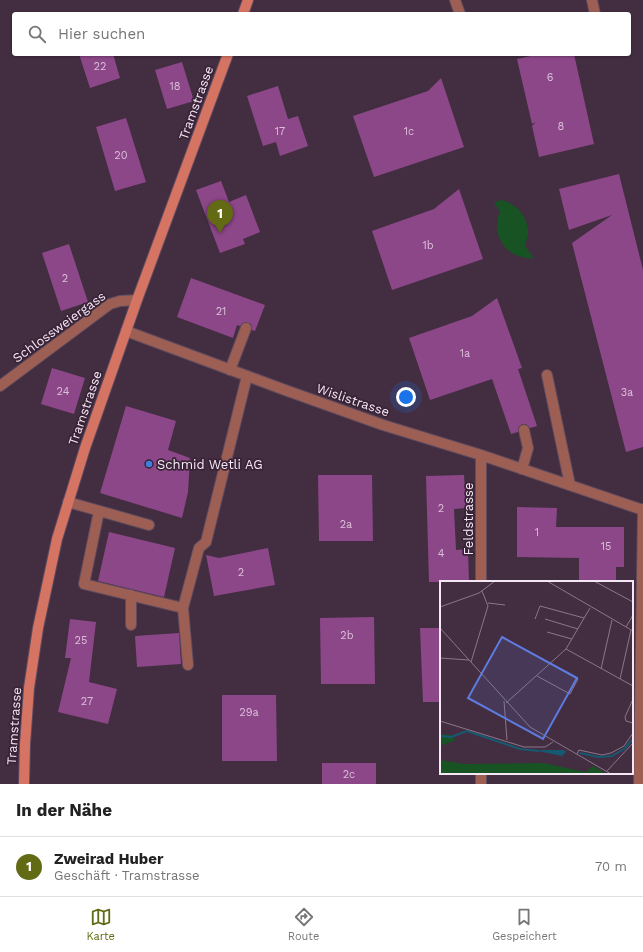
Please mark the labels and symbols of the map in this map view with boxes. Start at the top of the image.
house number: 22 [94,60,106,73]
street label: Tramstrasse [176,64,216,142]
house number: 6 [547,71,554,84]
house number: 18 [169,80,181,93]
house number: 8 [558,120,565,133]
house number: 17 [275,125,285,138]
house number: 1c [404,125,414,138]
house number: 20 [114,149,128,162]
pin: 1 [207,200,233,233]
house number: 1b [422,239,434,252]
house number: 2 [62,272,68,285]
street label: Schlossweiergass [10,288,108,366]
house number: 21 [216,305,226,318]
house number: 1a [460,347,470,360]
street label: Tramstrasse [65,369,105,447]
street label: Wislistrasse [315,380,391,420]
house number: 24 [57,385,70,398]
house number: 3a [621,386,633,399]
your location [396,387,416,407]
place label: Schmid Wetli AG [157,457,263,472]
marker: Schmid Wetli AG [144,459,154,469]
street label: Feldstrasse [461,483,476,555]
house number: 2 [438,502,444,515]
house number: 2a [340,518,352,531]
house number: 1 [535,526,539,539]
house number: 15 [601,540,611,553]
house number: 4 [438,547,445,560]
house number: 2 [238,566,244,579]
inset map [440,581,633,774]
house number: 2b [340,629,354,642]
house number: 25 [75,634,87,647]
street label: Tramstrasse [4,687,24,765]
house number: 27 [81,695,93,708]
house number: 29a [239,706,259,719]
house number: 2c [343,768,355,781]

